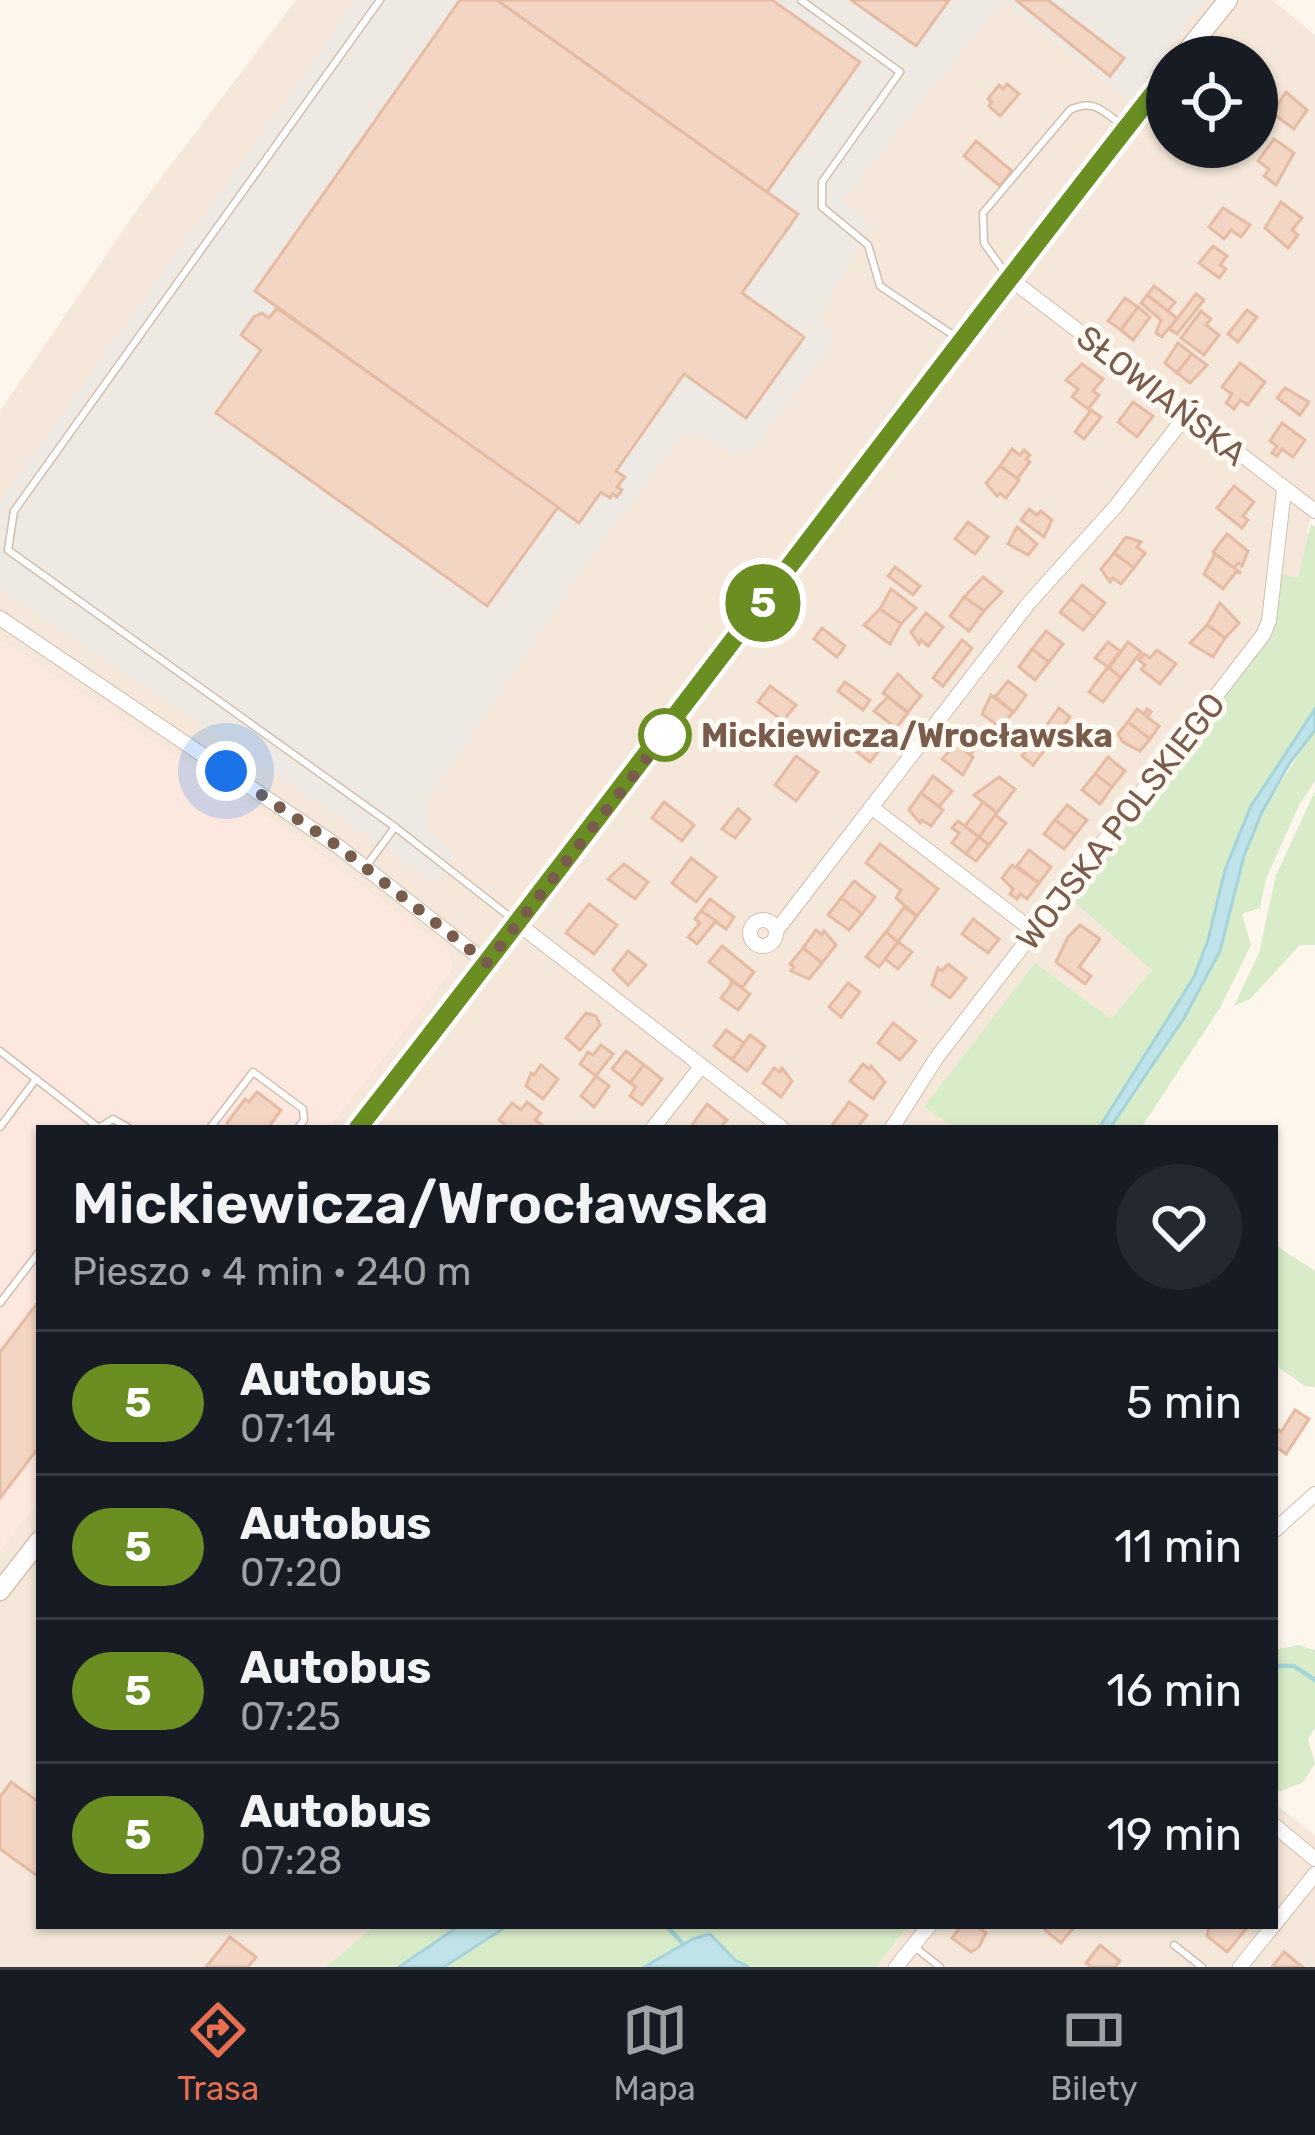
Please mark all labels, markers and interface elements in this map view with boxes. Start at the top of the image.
map controls [1146,36,1278,168]
button: locate [1146,36,1278,168]
street label: SŁOWIAŃSKA [1069,317,1254,474]
line badge: 5 [724,564,802,642]
text: 5 [749,578,777,628]
street label: WOJSKA POLSKIEGO [1008,685,1233,957]
marker: Mickiewicza/Wrocławska [640,710,690,760]
place label: Mickiewicza/Wrocławska [701,716,1113,755]
your location [196,741,256,801]
button: heart [1116,1164,1242,1290]
text: Mickiewicza/Wrocławska [72,1170,769,1237]
text: Pieszo · 4 min · 240 m [72,1249,471,1295]
text: Autobus [240,1353,431,1406]
text: 5 min [1126,1376,1242,1429]
text: 5 [124,1378,152,1428]
text: 07:14 [240,1406,336,1452]
text: Autobus [240,1497,431,1550]
text: 11 min [1114,1520,1242,1573]
text: 5 [124,1522,152,1572]
text: 07:20 [240,1550,342,1596]
text: Autobus [240,1641,431,1694]
text: 16 min [1106,1664,1242,1717]
text: 5 [124,1666,152,1716]
text: 07:25 [240,1694,341,1740]
text: Autobus [240,1785,431,1838]
text: 19 min [1107,1808,1242,1861]
text: 5 [124,1810,152,1860]
text: 07:28 [240,1838,342,1884]
tab: Trasa [177,1997,259,2108]
tab: Mapa [614,1997,696,2108]
tab: Bilety [1050,1997,1138,2108]

